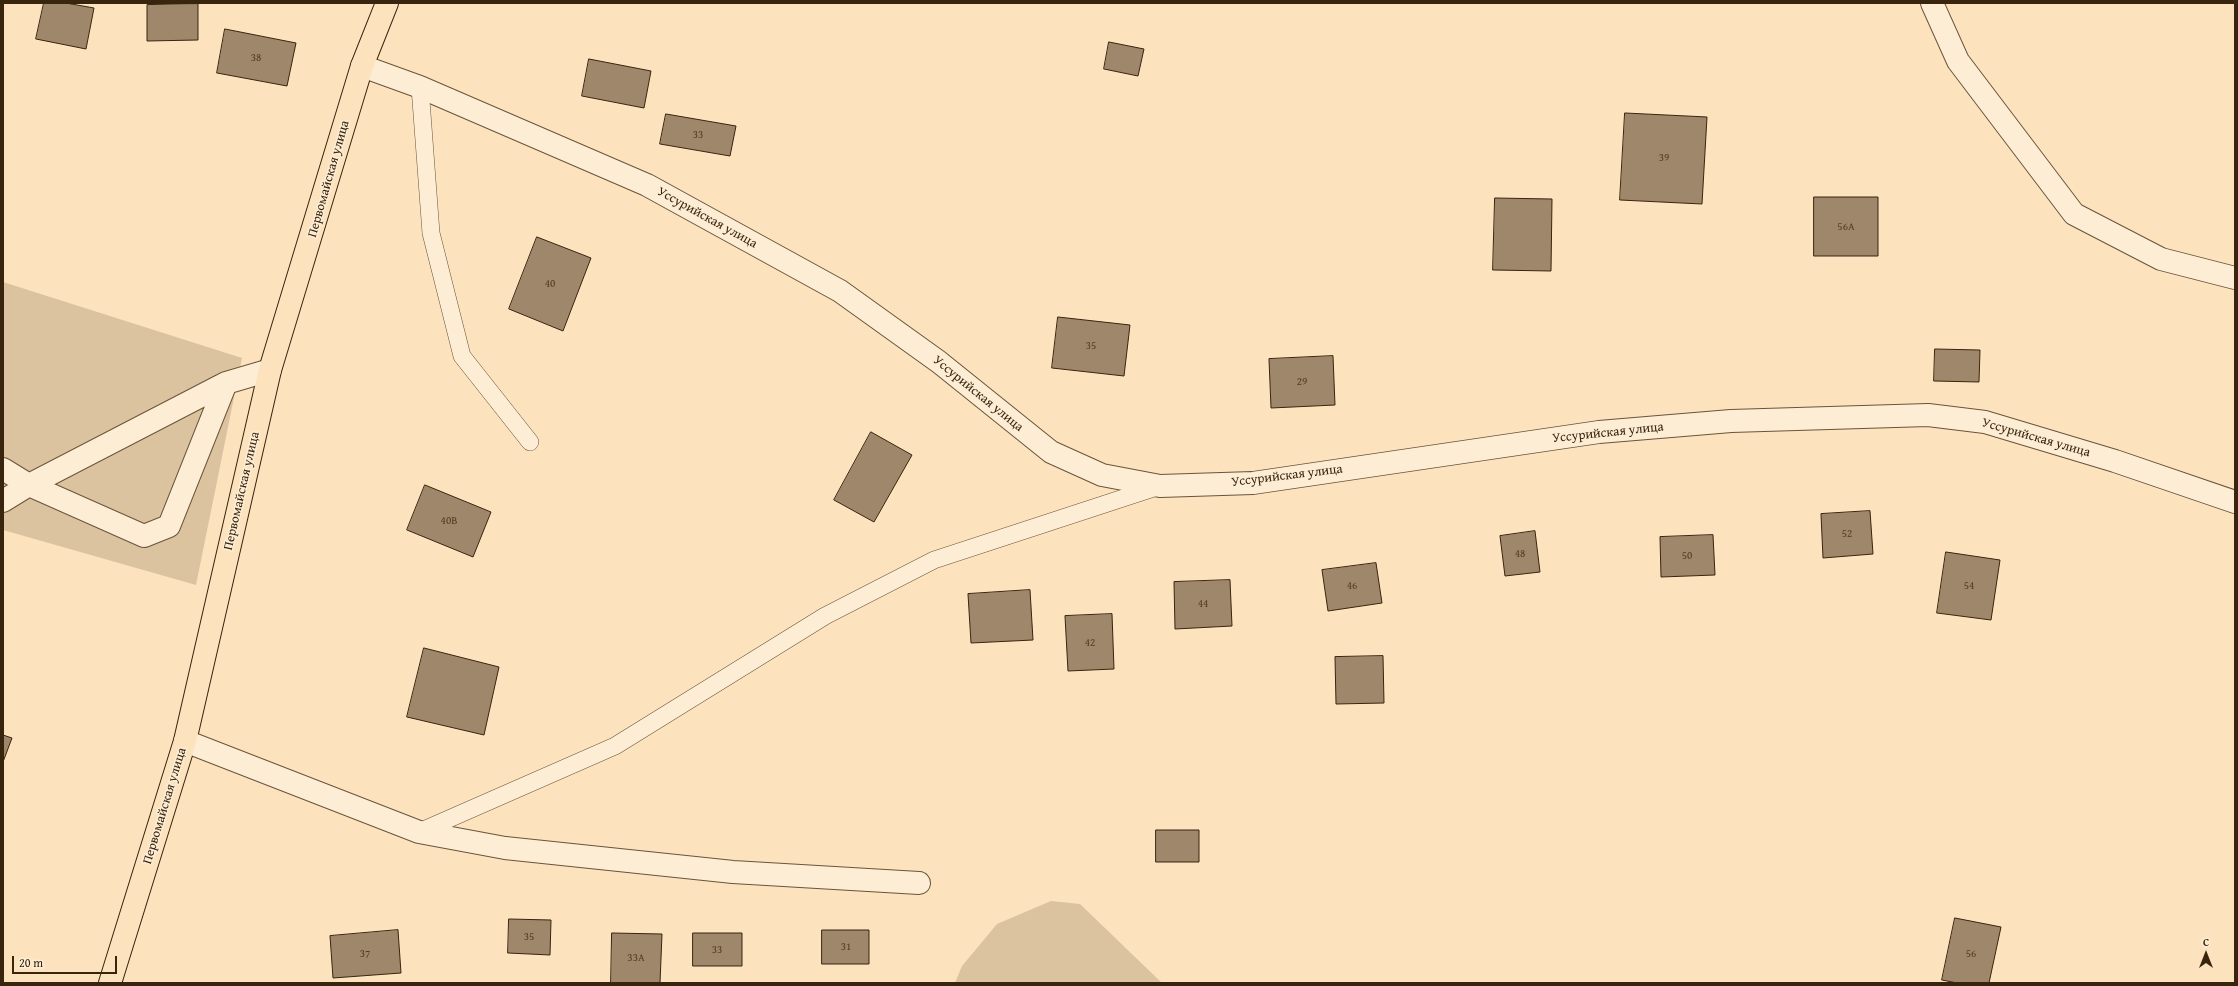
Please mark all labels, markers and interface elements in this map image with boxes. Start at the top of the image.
house number: 38 [251,51,261,65]
street label: Первомайская улица [305,119,353,239]
house number: 33 [693,128,703,142]
house number: 39 [1659,151,1669,165]
street label: Уссурийская улица [654,184,760,252]
house number: 56А [1837,220,1855,234]
house number: 40 [545,277,555,291]
house number: 35 [1086,339,1096,353]
street label: Уссурийская улица [930,353,1026,435]
house number: 29 [1297,375,1307,389]
street label: Уссурийская улица [1980,415,2092,461]
street label: Уссурийская улица [1552,419,1664,447]
street label: Первомайская улица [221,430,263,552]
street label: Уссурийская улица [1231,461,1343,491]
house number: 40В [441,514,457,528]
house number: 52 [1842,527,1852,541]
house number: 48 [1515,547,1525,561]
house number: 50 [1682,549,1692,563]
house number: 46 [1347,579,1357,593]
house number: 54 [1964,579,1974,593]
house number: 44 [1198,597,1208,611]
house number: 42 [1085,636,1095,650]
street label: Первомайская улица [140,746,190,866]
house number: 35 [524,930,534,944]
north arrow [2186,934,2226,974]
text: С [2203,934,2209,950]
house number: 31 [841,940,851,954]
house number: 33 [712,943,722,957]
house number: 37 [360,947,370,961]
house number: 56 [1966,947,1976,961]
scale bar [14,948,119,974]
house number: 33А [627,951,645,965]
text: 20 m [19,954,43,971]

